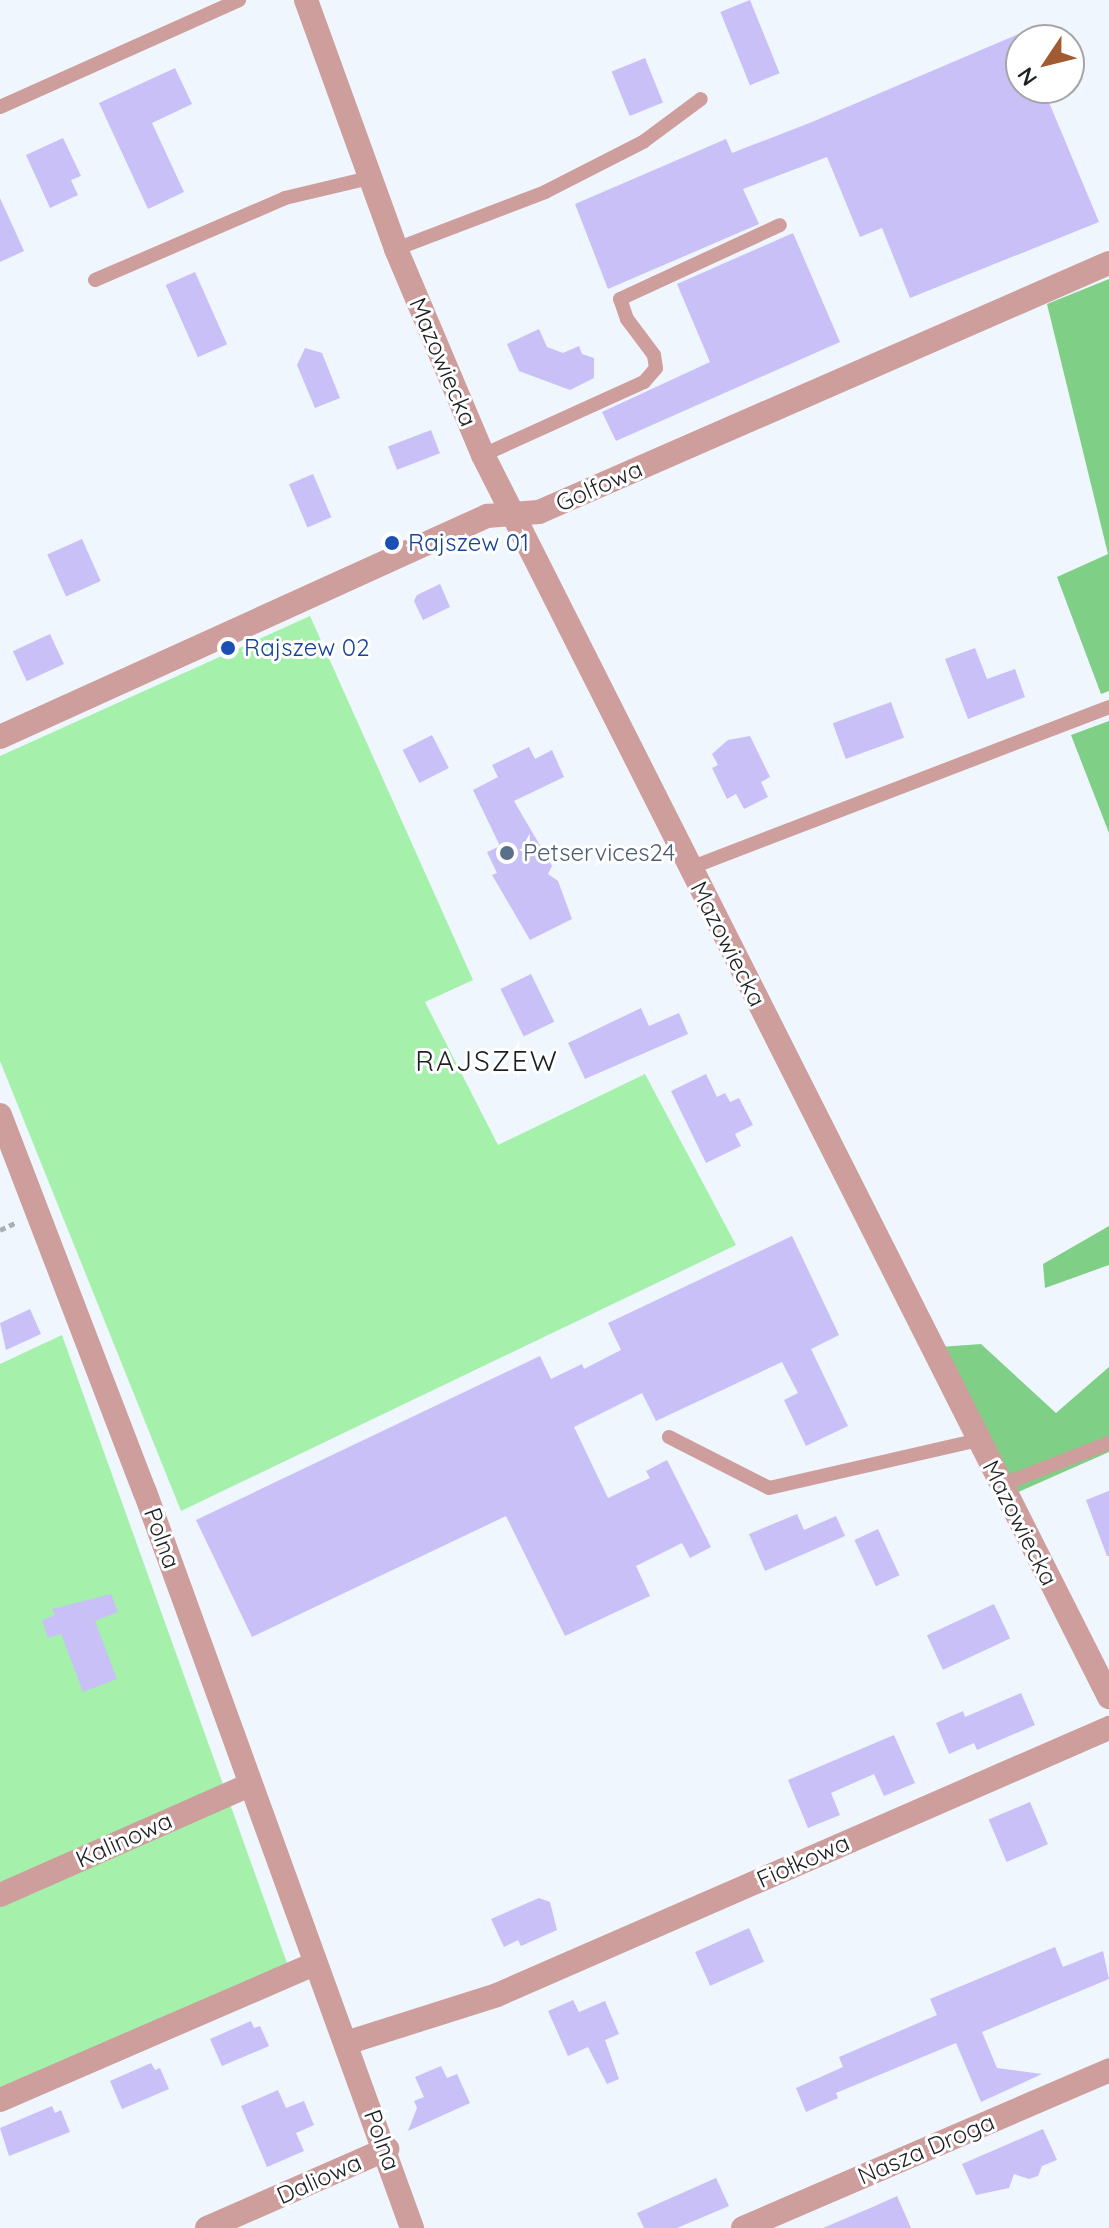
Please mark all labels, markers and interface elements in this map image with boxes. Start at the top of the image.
north arrow [1005,24,1085,104]
text: N [1011,62,1043,91]
street label: Mazowiecka [403,293,483,431]
street label: Golfowa [551,454,647,518]
place label: Rajszew 01 [408,529,529,557]
marker: Rajszew 01 [383,534,401,552]
place label: Rajszew 02 [244,634,369,662]
marker: Rajszew 02 [219,639,237,657]
place label: Petservices24 [523,839,675,867]
marker: Petservices24 [498,844,516,862]
street label: Mazowiecka [684,877,772,1011]
district label: RAJSZEW [415,1044,559,1078]
street label: Mazowiecka [976,1456,1064,1590]
street label: Polna [138,1504,186,1572]
street label: Kalinowa [71,1806,177,1874]
street label: Fiołkowa [752,1828,854,1894]
street label: Polna [358,2106,406,2174]
street label: Nasza Droga [853,2107,999,2191]
street label: Daliowa [272,2148,366,2210]

